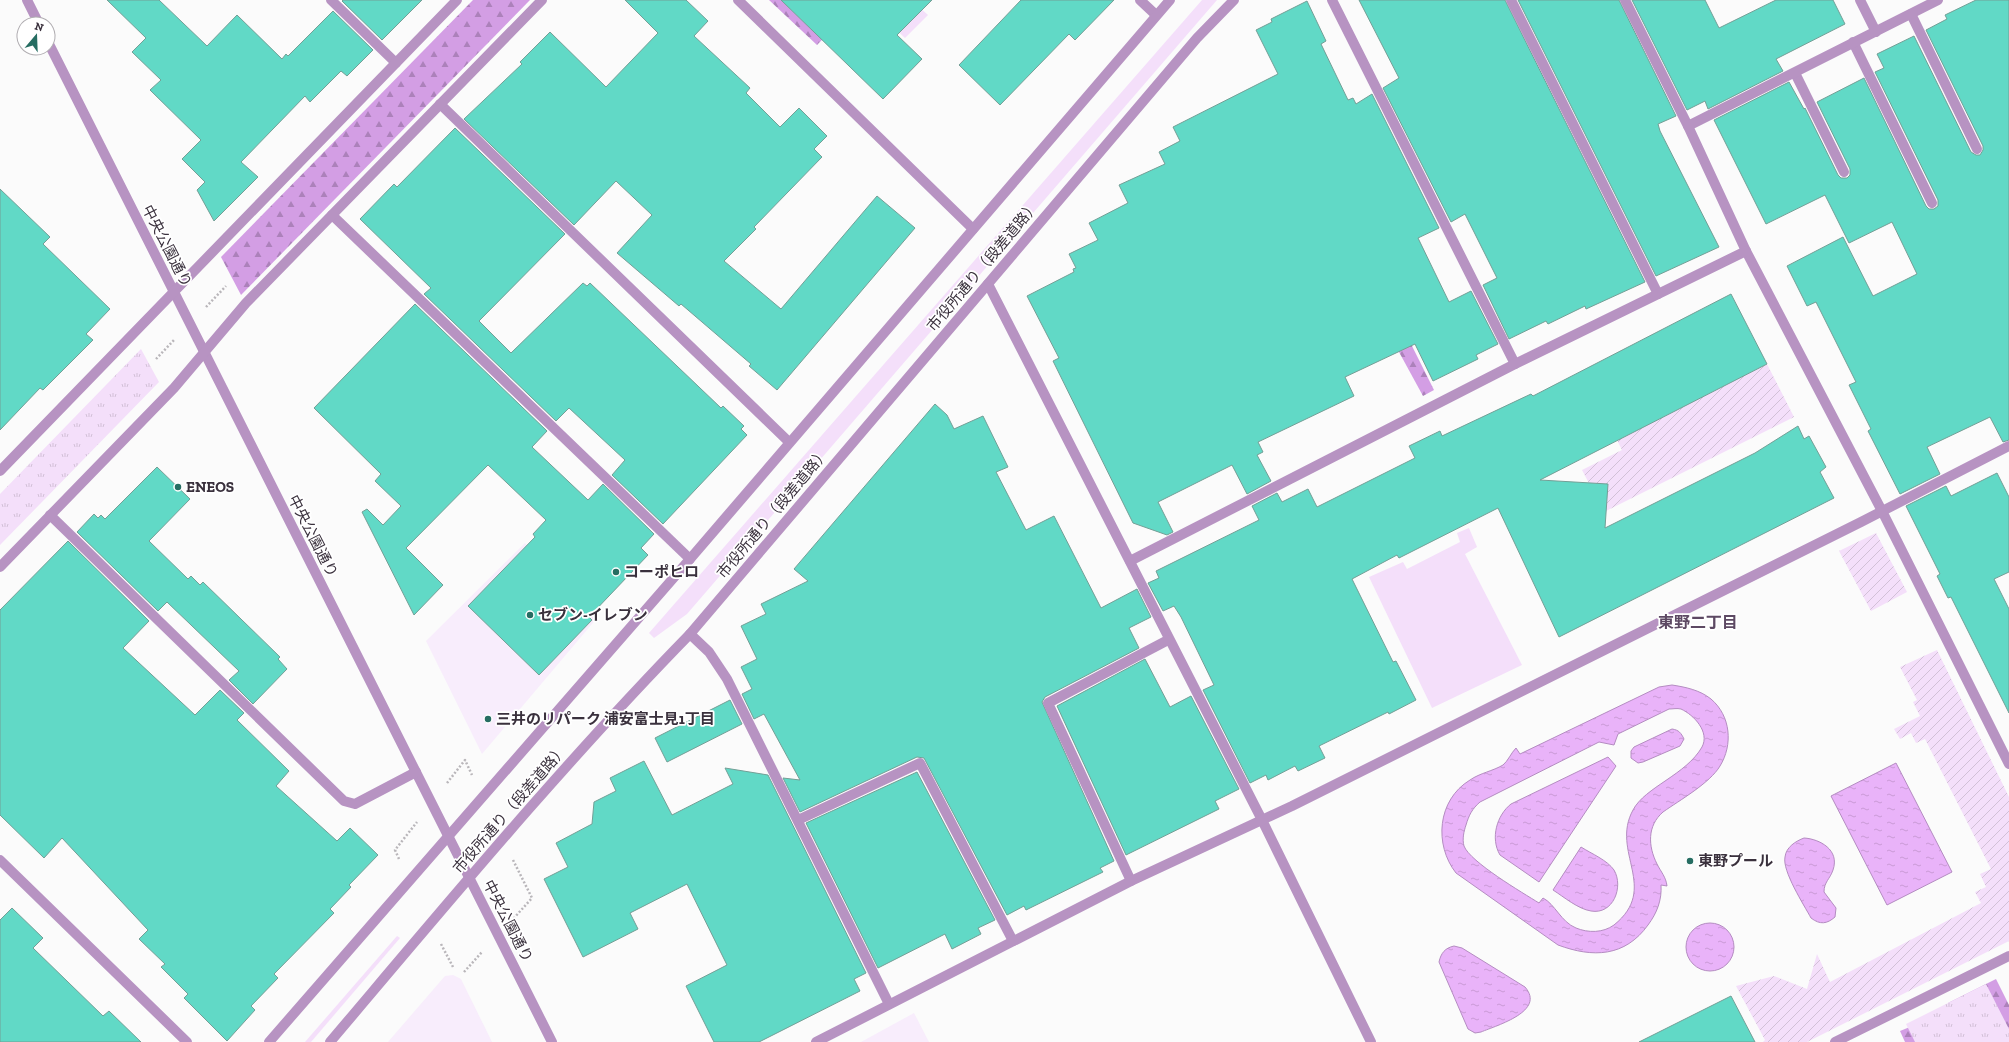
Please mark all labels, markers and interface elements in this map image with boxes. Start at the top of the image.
north arrow [16,16,56,56]
text: N [33,20,46,35]
street label: 市役所通り（段差道路） [923,197,1043,335]
street label: 中央公園通り [139,202,195,290]
street label: 市役所通り（段差道路） [713,444,833,582]
place label: ENEOS [186,478,234,496]
marker: ENEOS [173,482,183,492]
street label: 中央公園通り [285,492,341,580]
place label: コーポヒロ [624,563,699,581]
marker: コーポヒロ [611,567,621,577]
place label: セブン-イレブン [538,606,648,624]
marker: セブン-イレブン [525,610,535,620]
district label: 東野二丁目 [1658,613,1738,632]
place label: 三井のリパーク 浦安富士見1丁目 [496,710,715,728]
marker: 三井のリパーク 浦安富士見1丁目 [483,714,493,724]
street label: 市役所通り（段差道路） [449,741,571,877]
place label: 東野プール [1698,852,1773,870]
marker: 東野プール [1685,856,1695,866]
street label: 中央公園通り [480,877,536,965]

